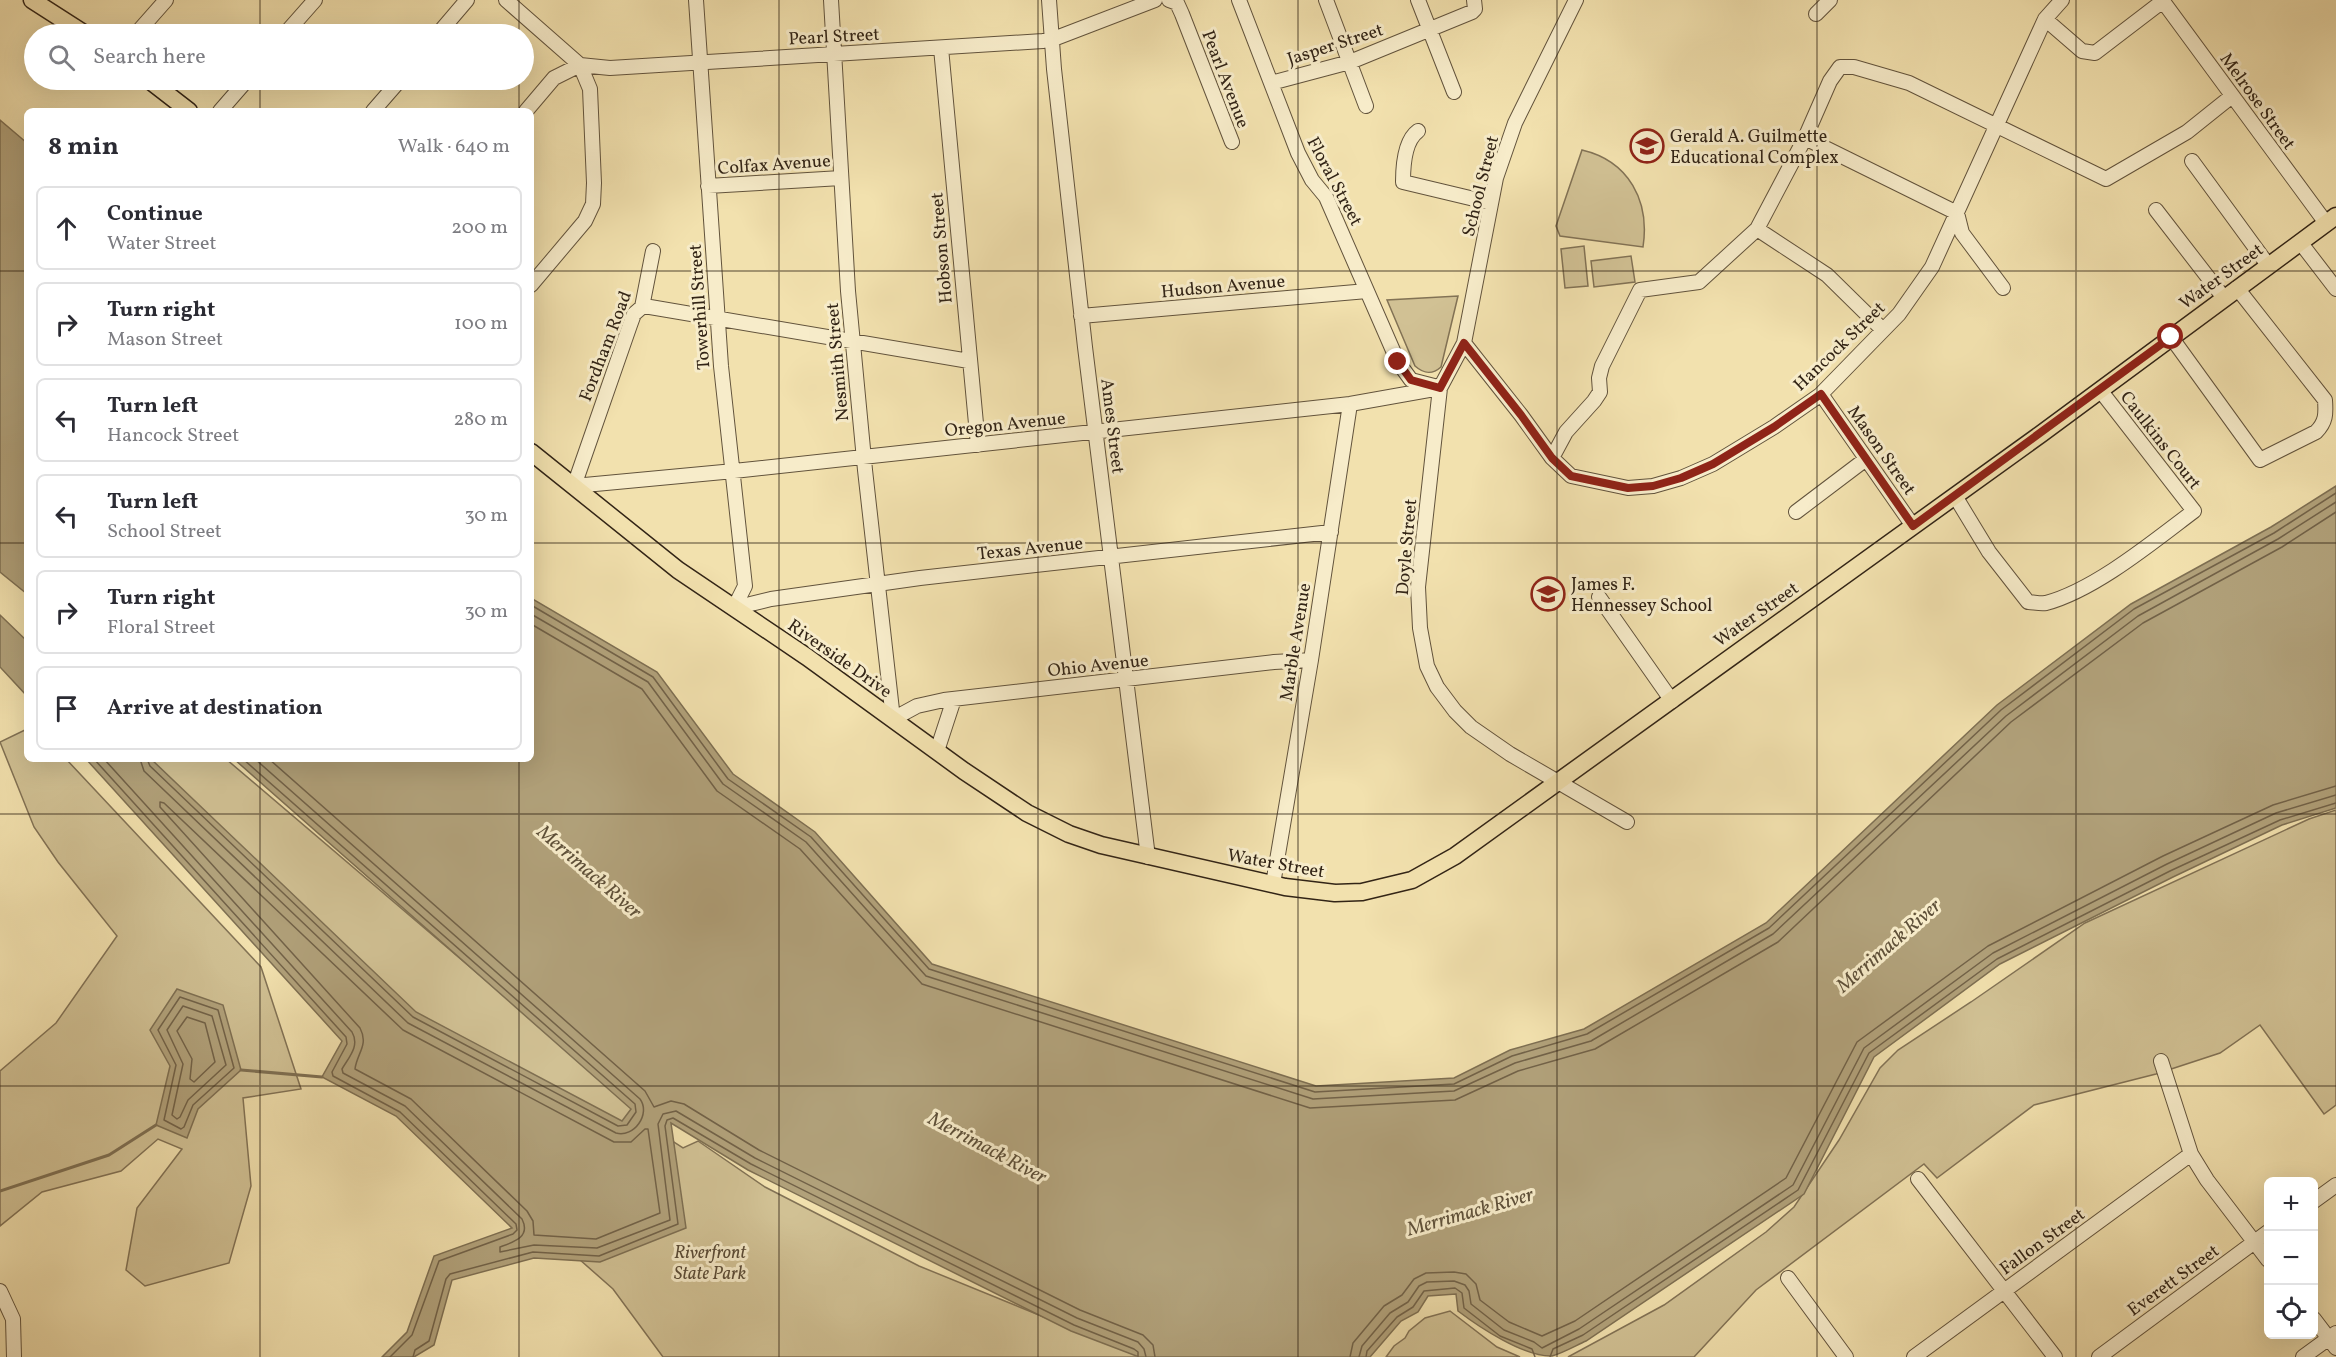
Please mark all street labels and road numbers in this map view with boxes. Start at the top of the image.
street label: Jasper Street [1284,18,1387,73]
street label: Pearl Street [788,23,880,52]
street label: Pearl Avenue [1194,27,1255,132]
street label: Melrose Street [2213,48,2301,156]
street label: Floral Street [1300,133,1368,231]
street label: School Street [1457,133,1506,240]
street label: Colfax Avenue [717,149,832,182]
street label: Hobson Street [925,191,960,305]
street label: Water Street [2175,238,2269,316]
street label: Towerhill Street [684,243,717,371]
street label: Hudson Avenue [1160,270,1286,305]
street label: Fordham Road [574,288,639,405]
street label: Hancock Street [1789,297,1892,397]
street label: Nesmith Street [821,302,856,422]
street label: Ames Street [1093,377,1130,475]
street label: Caulkins Court [2113,386,2206,495]
street label: Mason Street [1841,401,1921,501]
street label: Oregon Avenue [944,407,1067,444]
street label: Doyle Street [1391,498,1424,597]
street label: Texas Avenue [976,532,1084,567]
street label: Water Street [1709,577,1804,654]
street label: Marble Avenue [1275,581,1318,703]
street label: Riverside Drive [782,614,896,705]
street label: Ohio Avenue [1046,649,1150,684]
street label: Water Street [1225,844,1326,885]
street label: Fallon Street [1995,1203,2091,1282]
street label: Everett Street [2123,1239,2225,1323]

